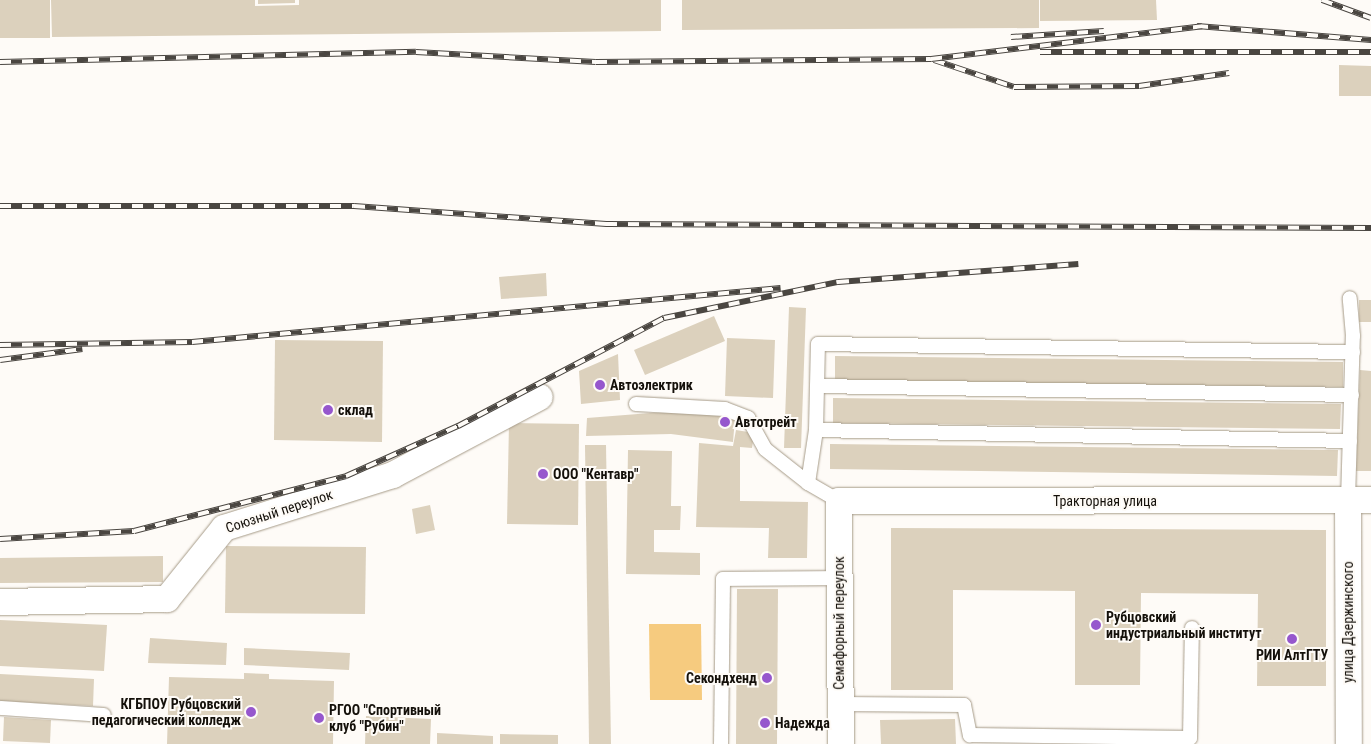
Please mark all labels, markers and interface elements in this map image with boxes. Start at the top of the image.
place label: Автоэлектрик [610,377,693,393]
marker: Автоэлектрик [594,379,606,391]
place label: склад [338,402,373,418]
marker: склад [322,404,334,416]
place label: Автотрейт [735,414,796,430]
marker: Автотрейт [719,416,731,428]
place label: ООО "Кентавр" [553,466,639,482]
marker: ООО "Кентавр" [537,468,549,480]
street label: Союзный переулок [223,486,335,536]
street label: Тракторная улица [1053,493,1157,509]
street label: Семафорный переулок [831,556,847,690]
street label: улица Дзержинского [1340,561,1356,683]
place label: Рубцовский индустриальный институт [1106,609,1262,642]
marker: Рубцовский индустриальный институт [1090,619,1102,631]
marker: РИИ АлтГТУ [1286,633,1298,645]
place label: РИИ АлтГТУ [1256,647,1328,663]
place label: Секондхенд [686,670,757,686]
marker: Секондхенд [761,672,773,684]
place label: КГБПОУ Рубцовский педагогический колледж [92,696,241,729]
place label: РГОО "Спортивный клуб "Рубин" [329,702,441,734]
marker: КГБПОУ Рубцовский педагогический колледж [245,706,257,718]
marker: РГОО "Спортивный клуб "Рубин" [313,712,325,724]
place label: Надежда [775,715,830,731]
marker: Надежда [759,717,771,729]

